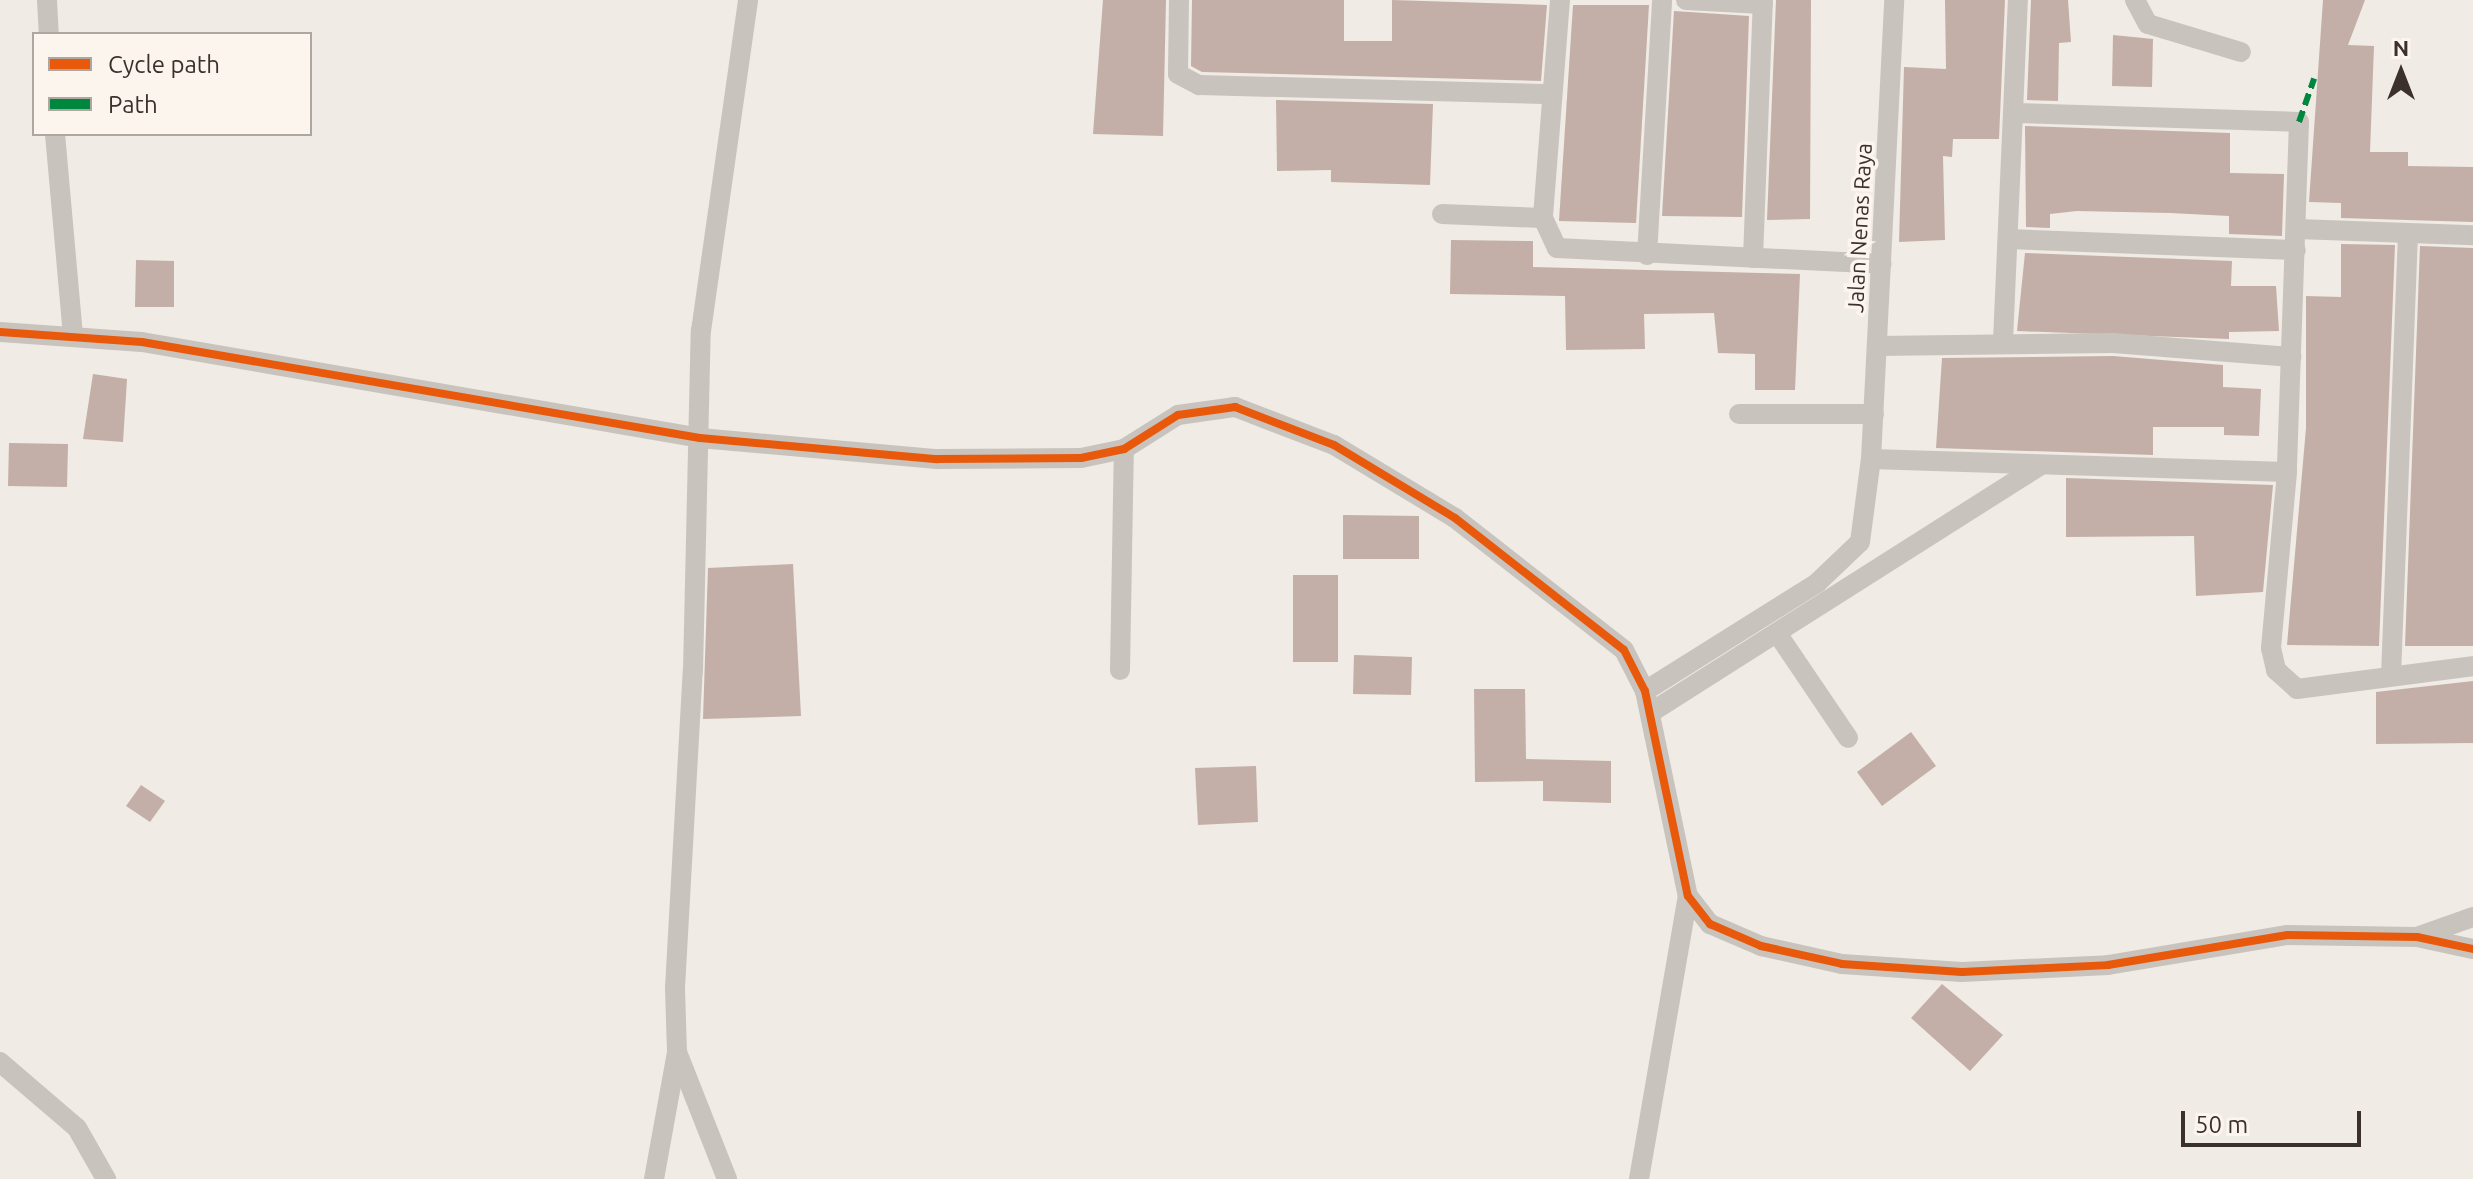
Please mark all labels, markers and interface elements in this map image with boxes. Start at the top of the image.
legend [32,32,312,136]
north arrow [2361,32,2441,112]
text: N [2393,35,2409,60]
text: Cycle path [108,51,220,78]
text: Path [108,91,158,118]
street label: Jalan Nenas Raya [1841,142,1877,314]
scale bar [2185,1095,2365,1145]
text: 50 m [2195,1111,2248,1138]

